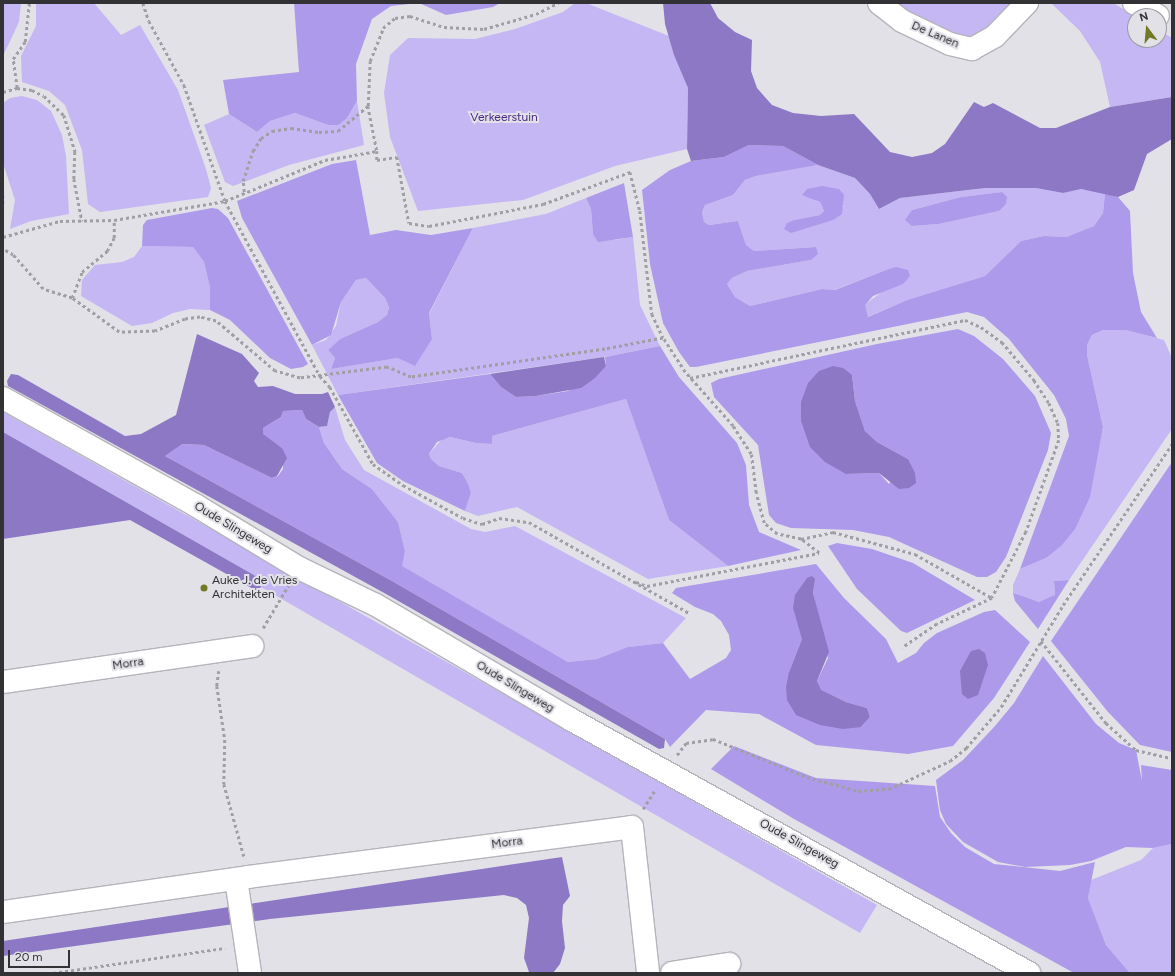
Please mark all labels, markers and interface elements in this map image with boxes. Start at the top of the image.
north arrow [1127,8,1167,48]
text: N [1138,10,1150,24]
street label: De Lanen [909,19,961,51]
park label: Verkeerstuin [470,111,538,125]
street label: Oude Slingeweg [191,499,275,557]
place label: Auke J. de Vries Architekten [212,574,297,602]
marker: Auke J. de Vries Architekten [199,583,209,593]
street label: Morra [111,655,145,673]
street label: Oude Slingeweg [473,658,557,716]
street label: Oude Slingeweg [757,816,841,872]
street label: Morra [491,834,523,852]
scale bar [10,942,72,968]
text: 20 m [15,950,43,964]

